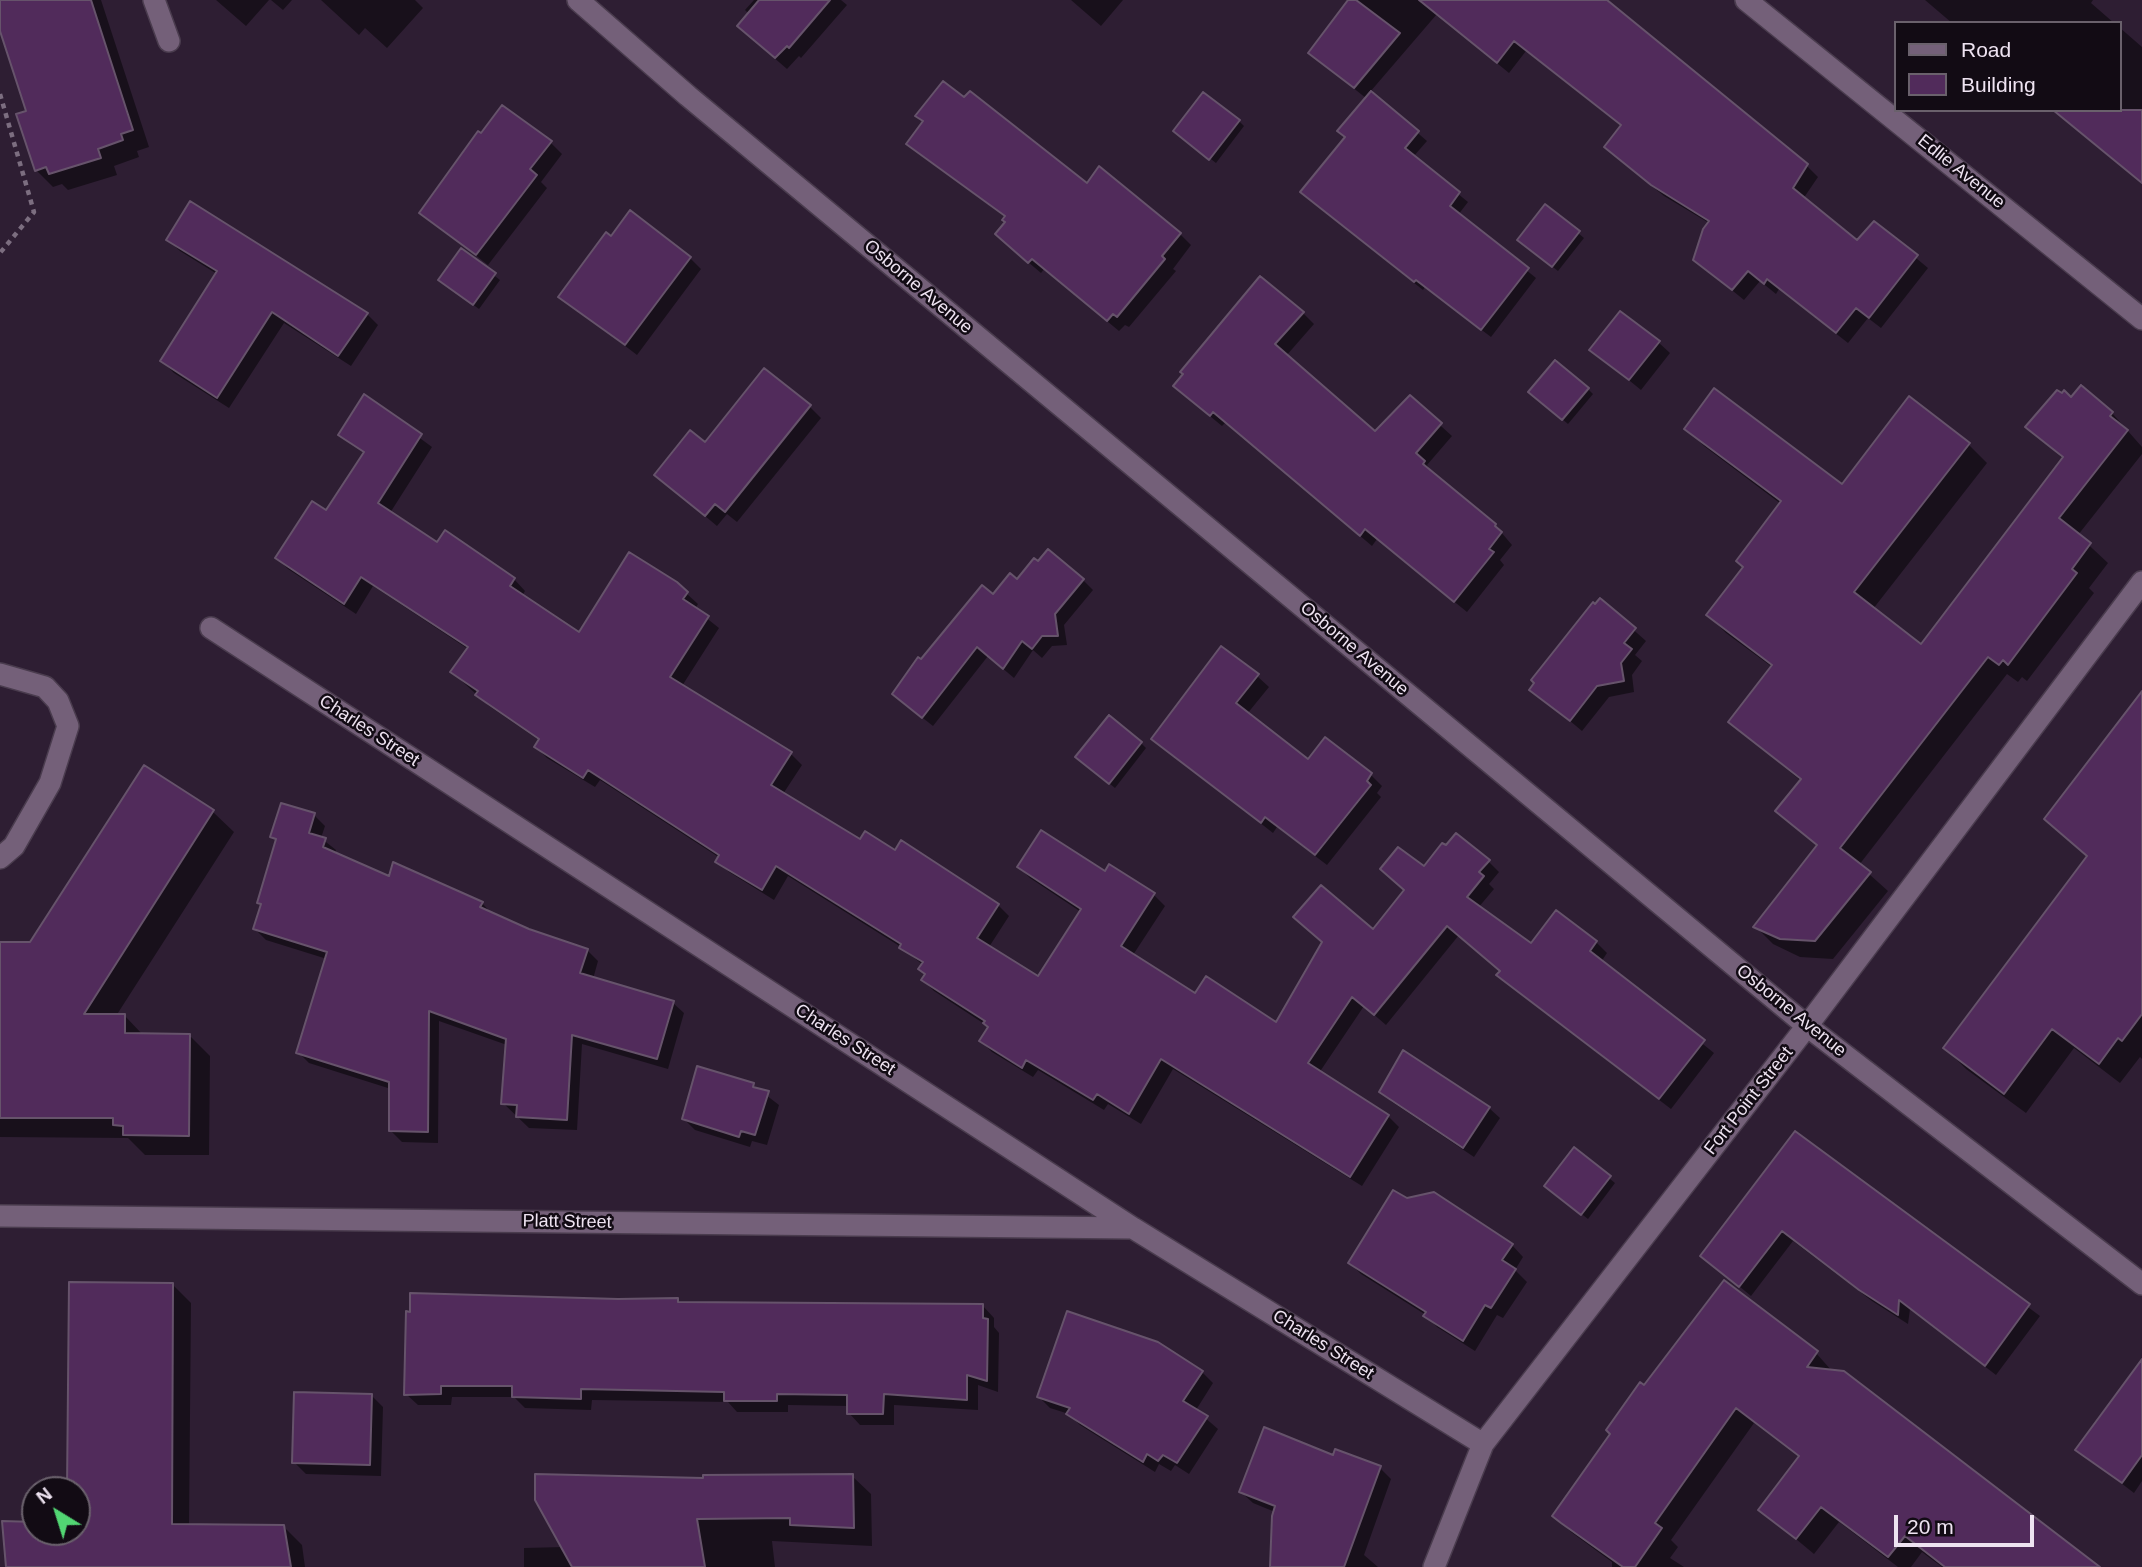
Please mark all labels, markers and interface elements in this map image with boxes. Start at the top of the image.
legend [1894,21,2121,112]
text: Road [1961,38,2011,61]
text: Building [1961,73,2036,96]
street label: Edlie Avenue [1913,130,2009,214]
street label: Osborne Avenue [859,235,977,339]
street label: Osborne Avenue [1295,597,1413,701]
street label: Charles Street [315,691,423,771]
street label: Osborne Avenue [1732,960,1850,1062]
street label: Charles Street [791,1000,899,1080]
street label: Fort Point Street [1700,1043,1798,1159]
street label: Platt Street [522,1210,612,1234]
street label: Charles Street [1268,1305,1378,1385]
north arrow [21,1476,91,1546]
text: N [32,1483,56,1508]
scale bar [1897,1500,2037,1544]
text: 20 m [1907,1515,1954,1538]

